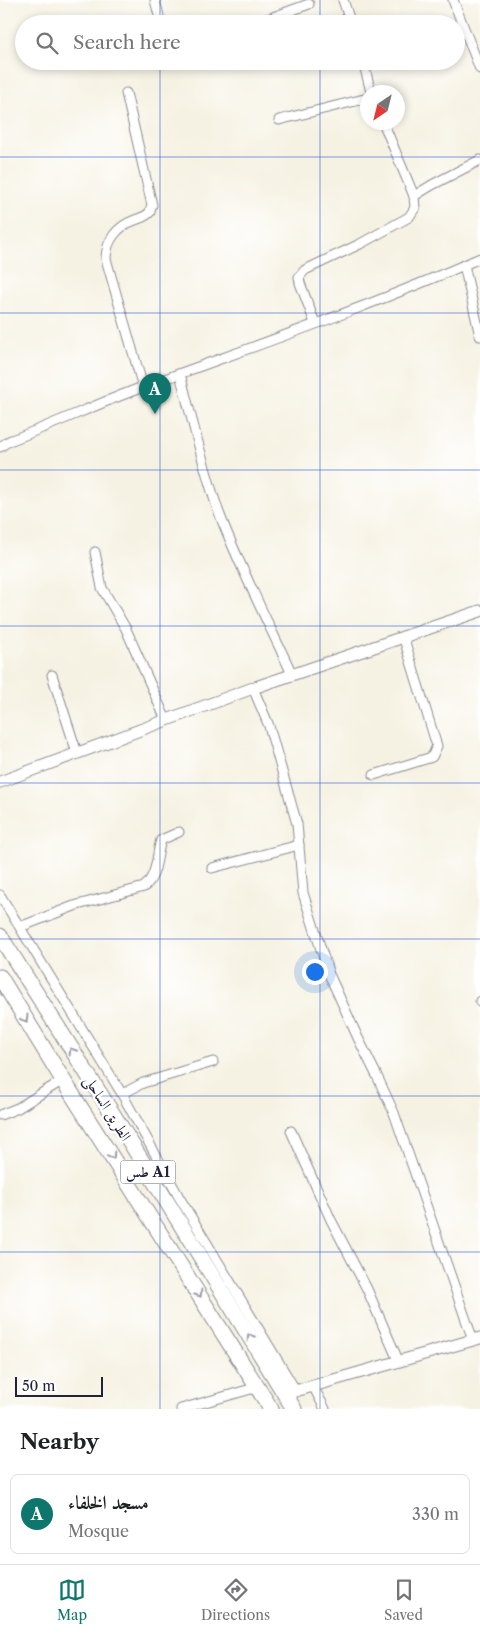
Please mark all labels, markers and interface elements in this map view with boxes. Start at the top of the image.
search box [15,15,465,70]
icon: search [33,29,61,57]
text: Search here [73,31,181,54]
north arrow [360,85,405,130]
pin: A [139,373,171,414]
your location [302,959,328,985]
one-way arrow [19,1013,29,1022]
one-way arrow [69,1047,79,1056]
street label: الطريق الساحلى [79,1072,136,1145]
one-way arrow [105,1151,115,1160]
road number: طس A1 [120,1160,176,1184]
one-way arrow [192,1288,202,1297]
one-way arrow [247,1334,257,1343]
scale bar [15,1374,102,1397]
text: 50 m [22,1377,55,1395]
text: Nearby [20,1429,99,1454]
text: مسجد الخلفاء [68,1491,149,1514]
text: A [31,1504,43,1524]
text: 330 m [412,1504,459,1524]
text: Mosque [68,1521,129,1541]
tab: Map [57,1576,87,1624]
tab: Directions [201,1576,270,1624]
tab: Saved [384,1576,423,1624]

